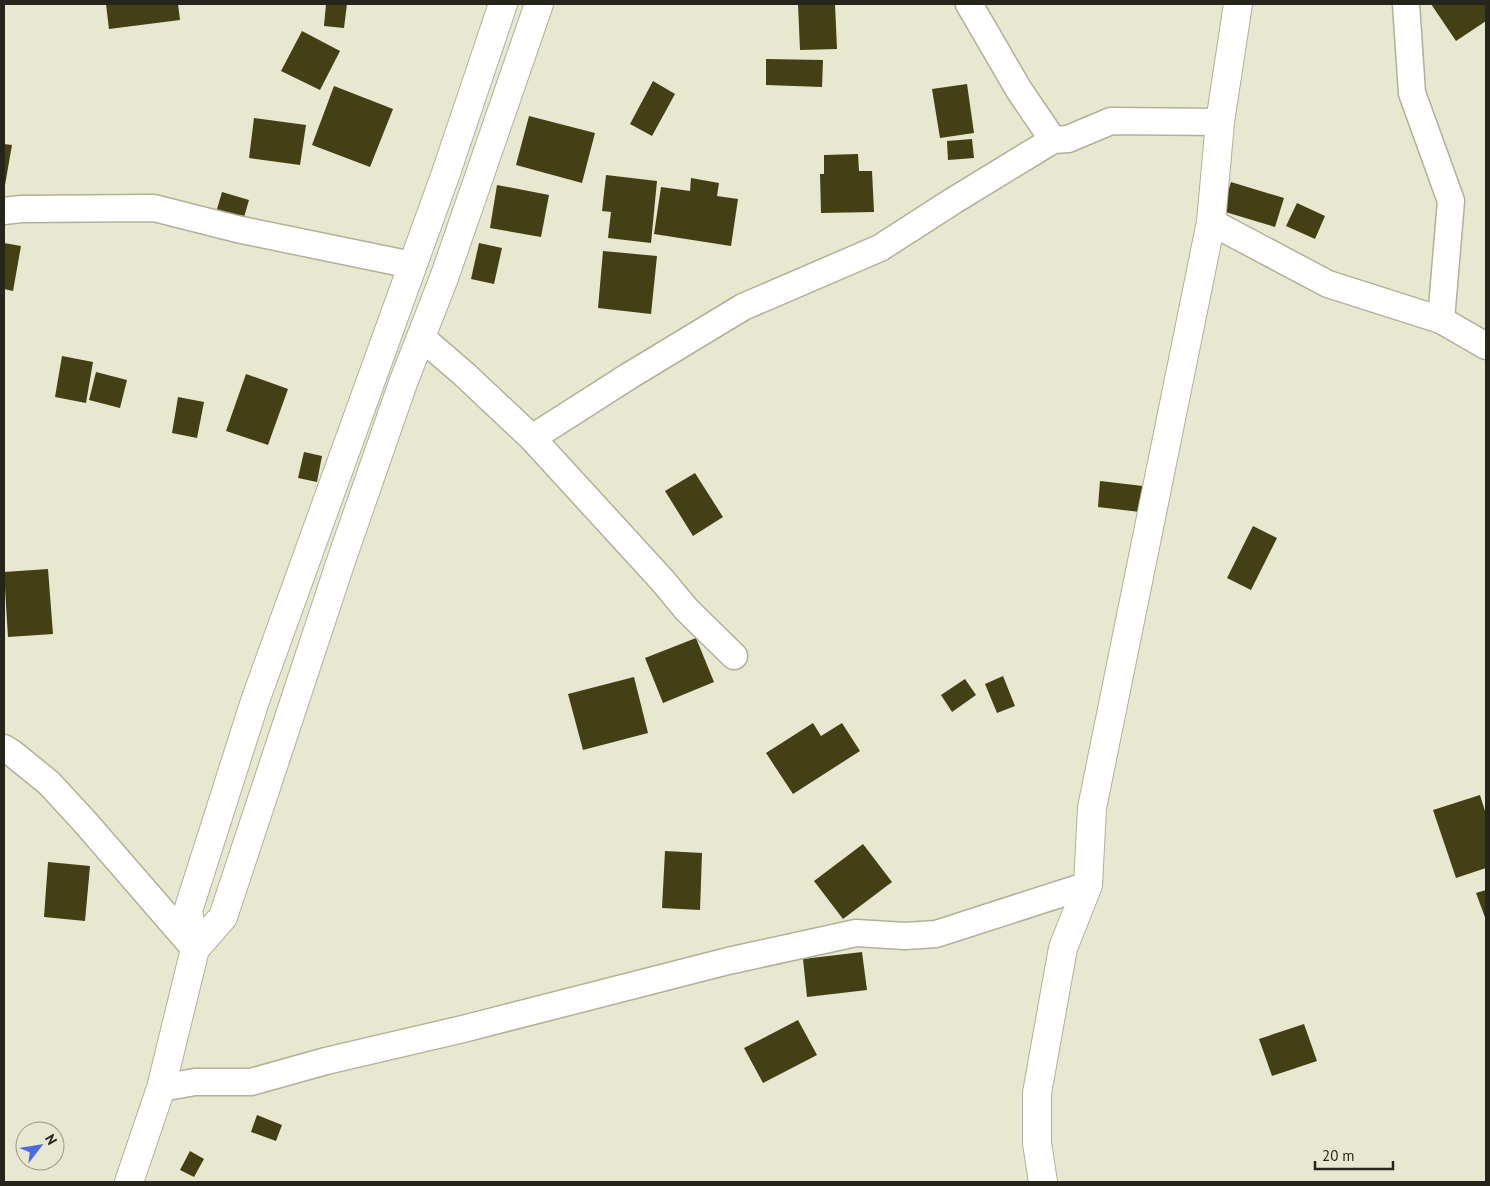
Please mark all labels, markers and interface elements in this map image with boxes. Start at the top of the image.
north arrow [15,1121,65,1171]
text: N [41,1131,61,1148]
scale bar [1315,1138,1392,1170]
text: 20 m [1322,1146,1355,1165]

